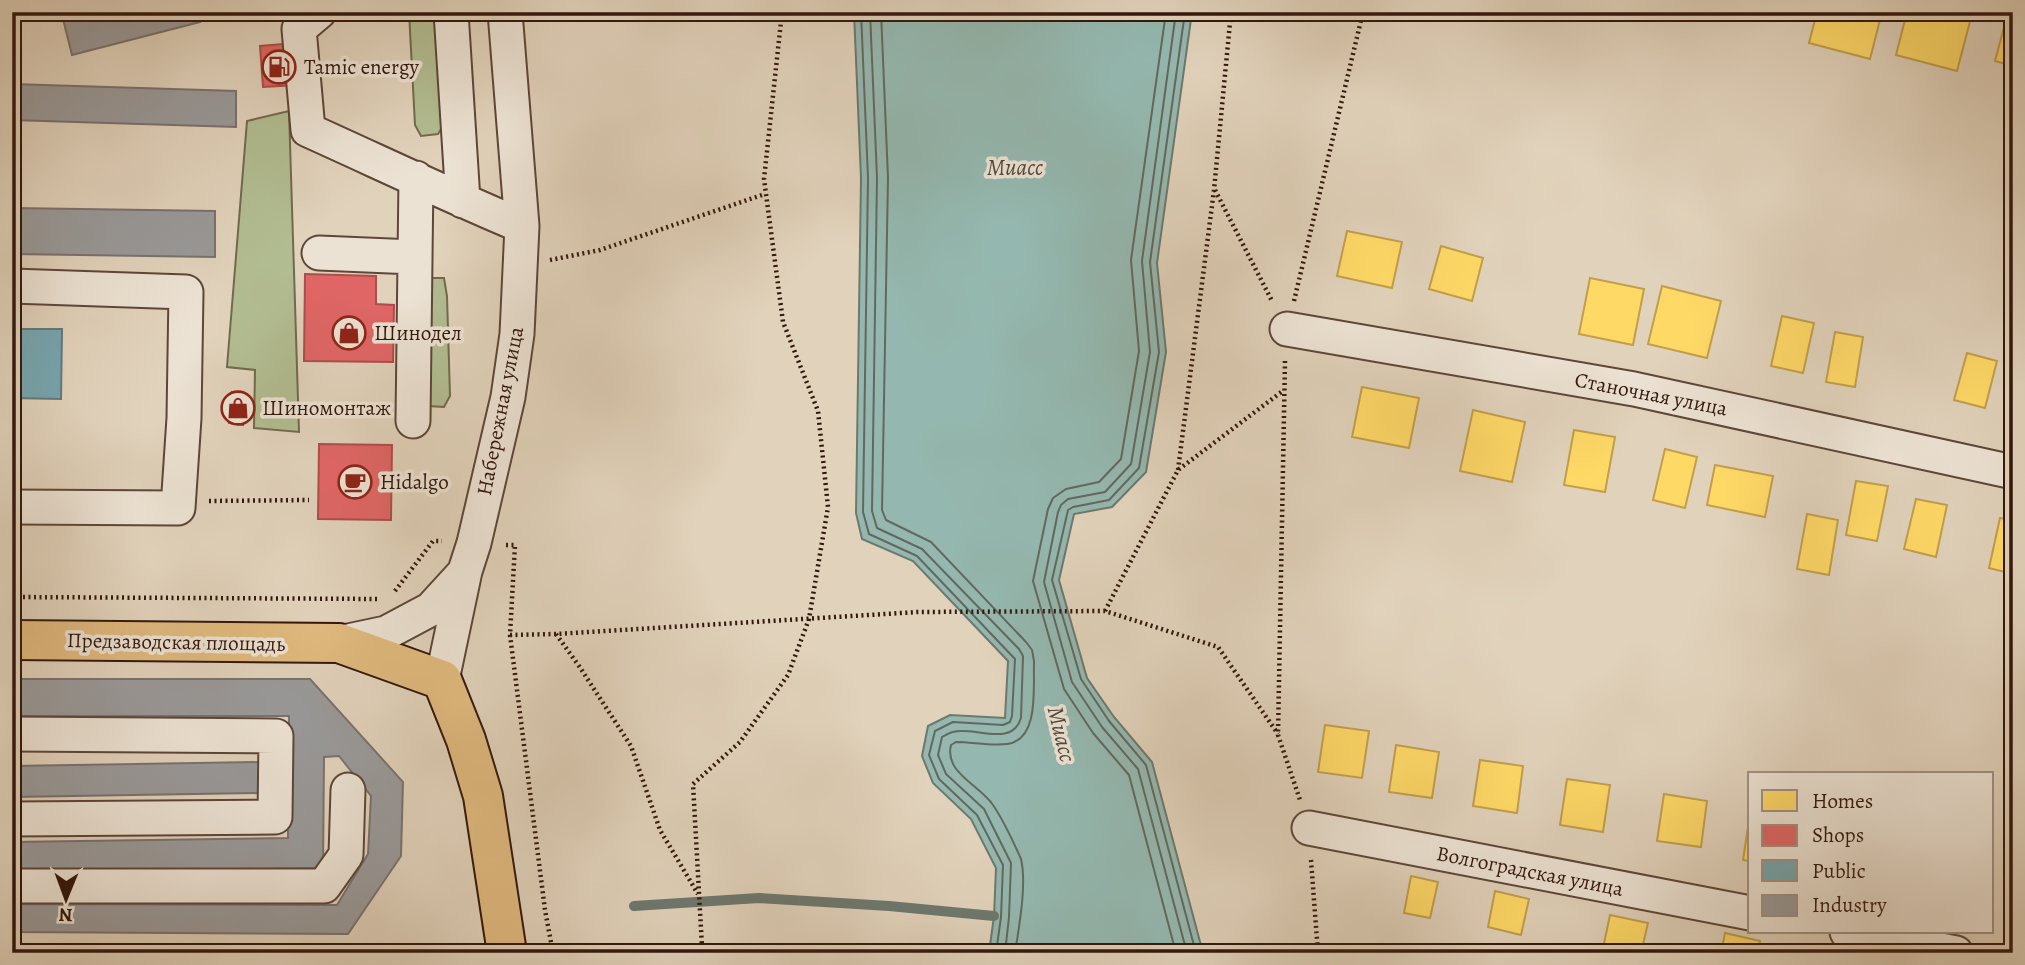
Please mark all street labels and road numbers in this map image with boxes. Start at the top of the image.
street label: Набережная улица [470,324,530,498]
street label: Станочная улица [1572,365,1730,423]
street label: Предзаводская площадь [67,626,285,658]
street label: Волгоградская улица [1434,839,1626,903]

